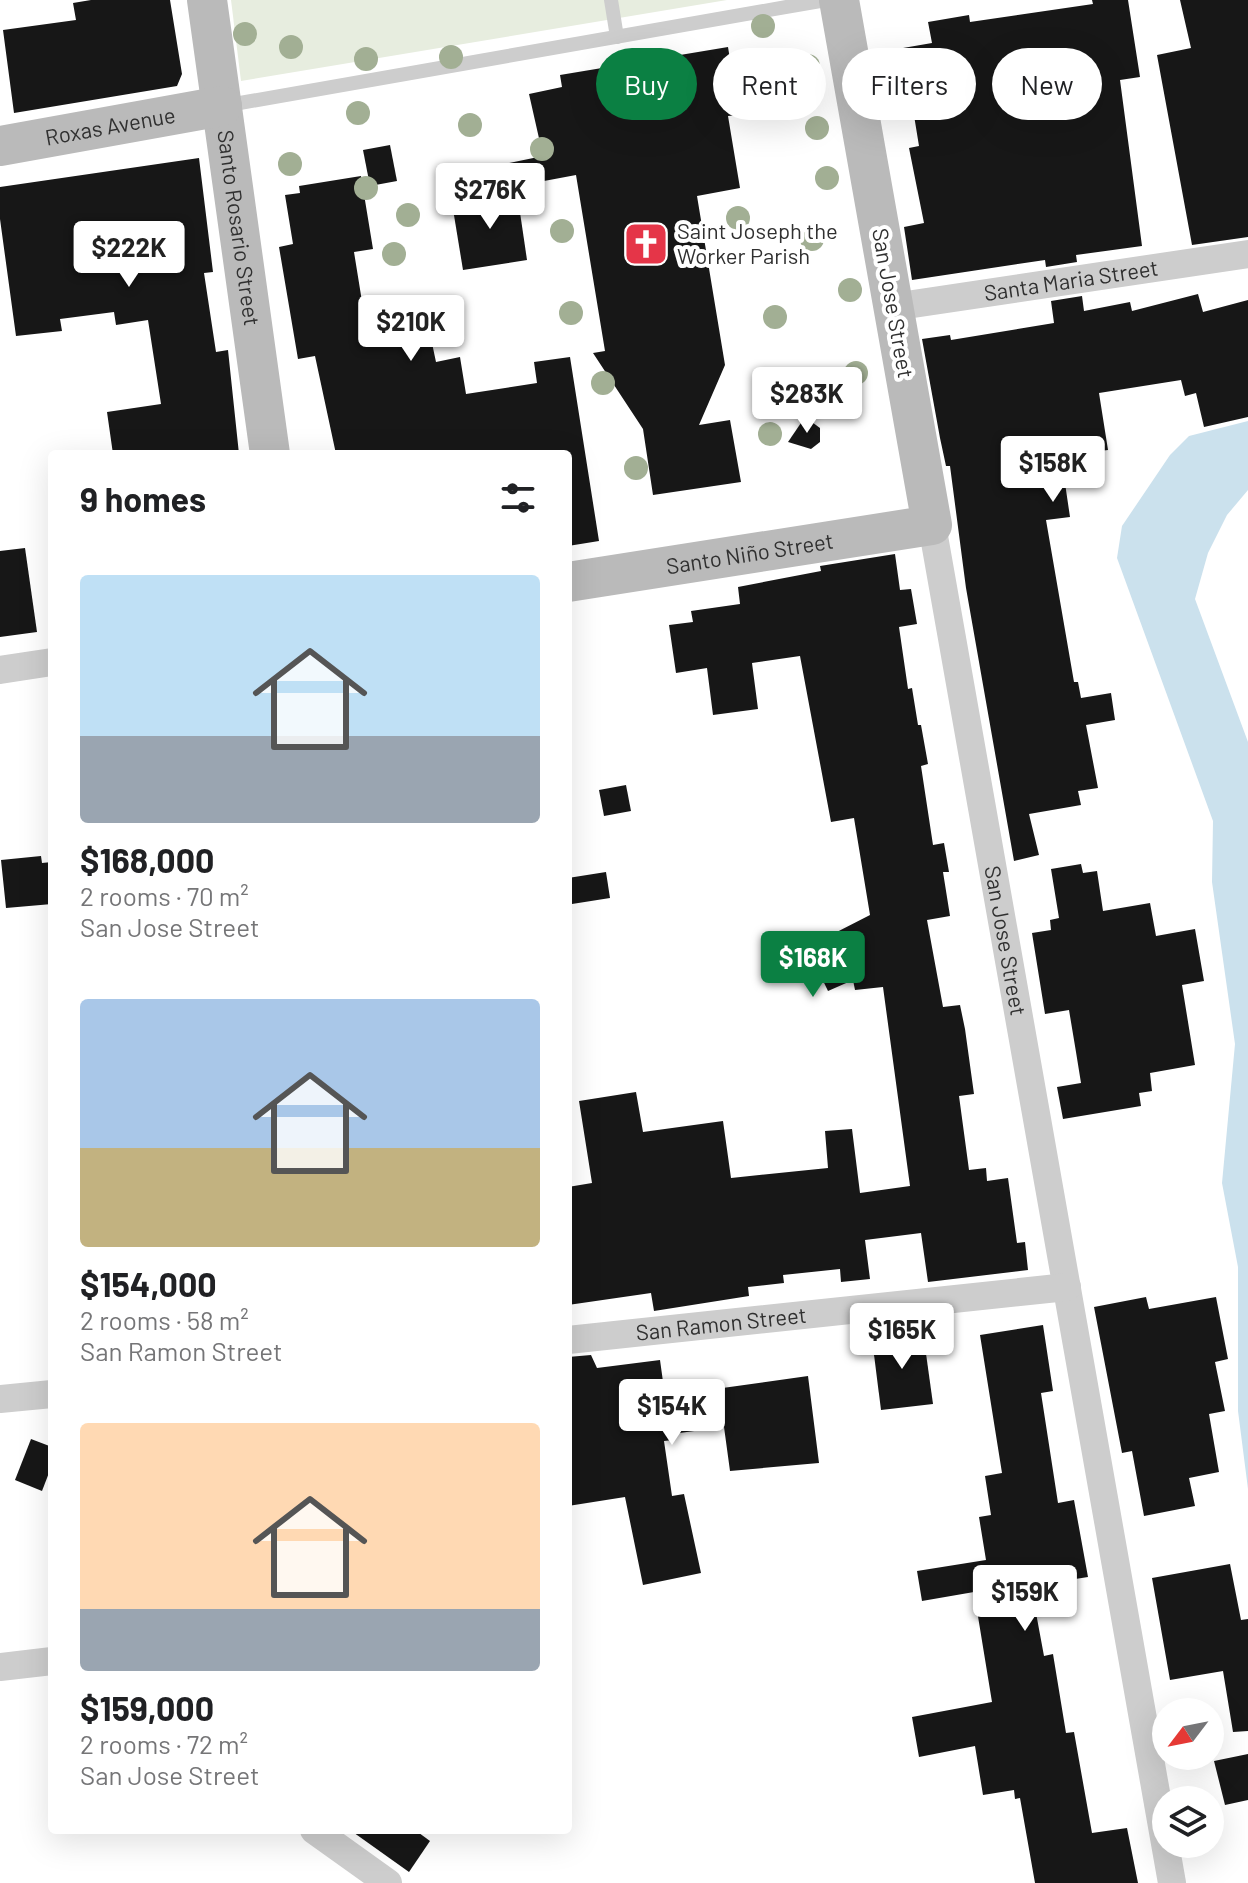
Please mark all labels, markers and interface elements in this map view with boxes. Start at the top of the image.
chip: Buy [596,48,697,120]
chip: Rent [713,48,826,120]
chip: Filters [842,48,976,120]
chip: New [992,48,1102,120]
street label: Roxas Avenue [43,101,177,150]
street label: Santo Rosario Street [213,128,266,327]
pin: $276K [434,163,546,231]
text: $276K [454,173,526,204]
place label: Saint Joseph the Worker Parish [677,217,838,268]
church icon: Saint Joseph the Worker Parish [622,220,670,268]
pin: $222K [73,221,185,289]
street label: San Jose Street [868,226,920,380]
text: $222K [92,231,166,262]
street label: Santa Maria Street [982,254,1160,305]
pin: $210K [355,295,467,363]
text: $210K [376,305,446,336]
pin: $283K [751,367,863,435]
text: $283K [770,377,844,408]
pin: $158K [997,436,1109,504]
text: $158K [1019,446,1087,477]
icon: filters [496,476,540,520]
text: 9 homes [80,478,206,519]
street label: Santo Niño Street [664,527,835,578]
icon: home [238,627,382,771]
text: $168,000 [80,839,214,880]
street label: San Jose Street [980,863,1032,1017]
text: 2 rooms · 70 m² [80,880,249,911]
text: San Jose Street [80,911,259,942]
pin: $168K [757,931,869,999]
text: $168K [779,941,847,972]
icon: home [238,1051,382,1195]
text: $154,000 [80,1263,217,1304]
street label: San Ramon Street [634,1301,808,1345]
pin: $165K [846,1303,958,1371]
text: 2 rooms · 58 m² [80,1304,249,1335]
text: $165K [868,1313,936,1344]
text: San Ramon Street [80,1335,283,1366]
pin: $154K [616,1379,728,1447]
text: $154K [637,1389,707,1420]
icon: home [238,1475,382,1619]
pin: $159K [969,1565,1081,1633]
text: $159K [991,1575,1059,1606]
text: $159,000 [80,1687,214,1728]
north arrow [1152,1698,1224,1770]
map controls [1152,1698,1224,1858]
text: 2 rooms · 72 m² [80,1728,248,1759]
text: San Jose Street [80,1759,259,1790]
button: layers [1152,1786,1224,1858]

